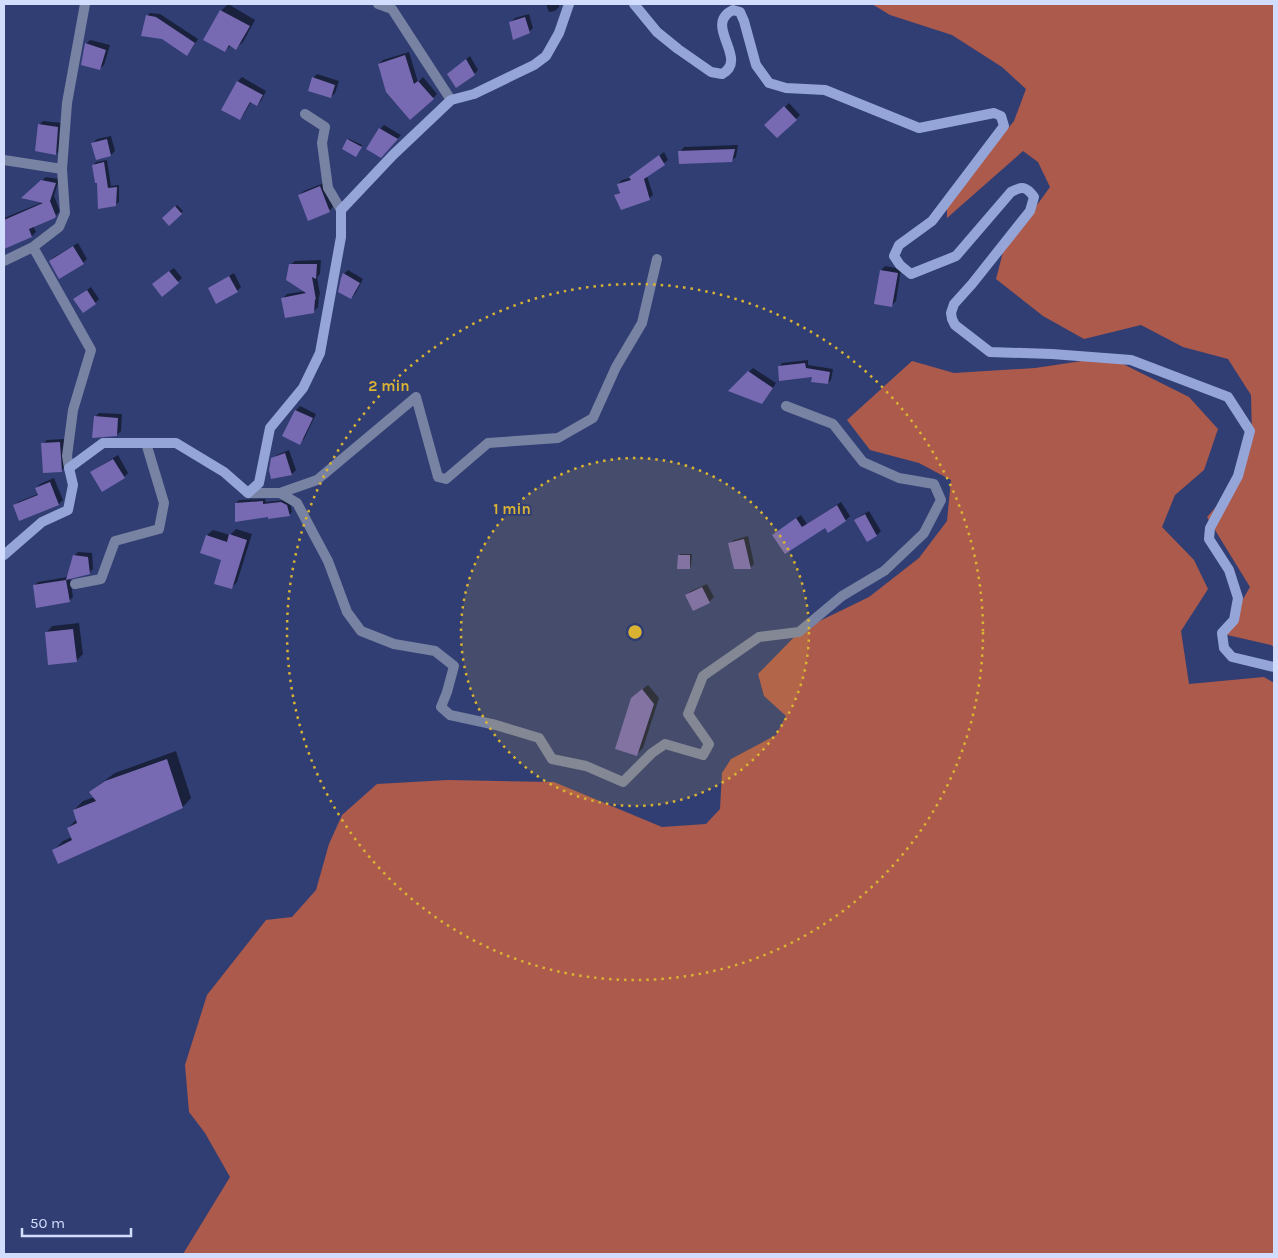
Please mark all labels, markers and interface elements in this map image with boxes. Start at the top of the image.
text: 2 min [368,377,410,395]
text: 1 min [493,500,531,518]
centre of rings [626,623,644,641]
scale bar [22,1206,131,1238]
text: 50 m [30,1214,65,1232]

